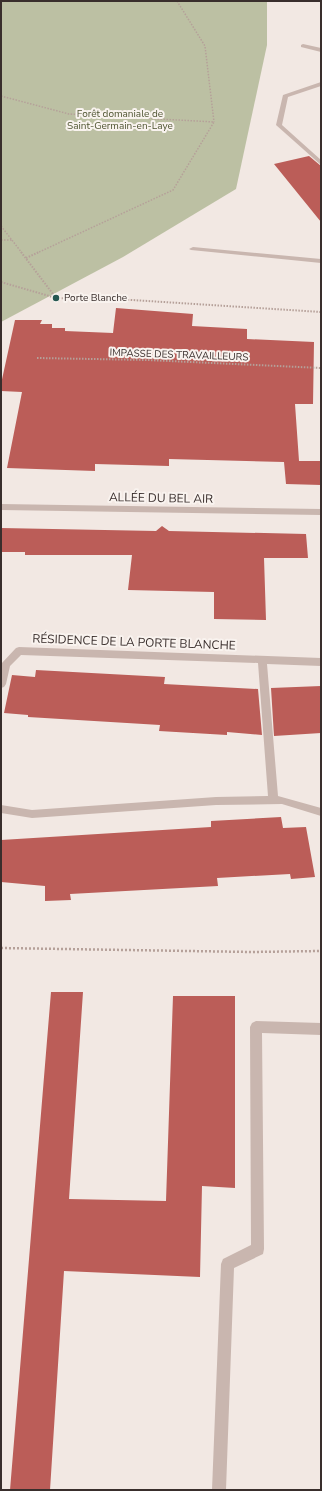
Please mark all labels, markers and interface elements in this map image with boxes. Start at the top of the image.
park label: Forêt domaniale de Saint-Germain-en-Laye [67,107,173,133]
place label: Porte Blanche [64,291,127,305]
marker: Porte Blanche [51,293,61,303]
street label: IMPASSE DES TRAVAILLEURS [109,346,249,364]
street label: ALLÉE DU BEL AIR [109,489,213,507]
street label: RÉSIDENCE DE LA PORTE BLANCHE [32,630,236,654]

